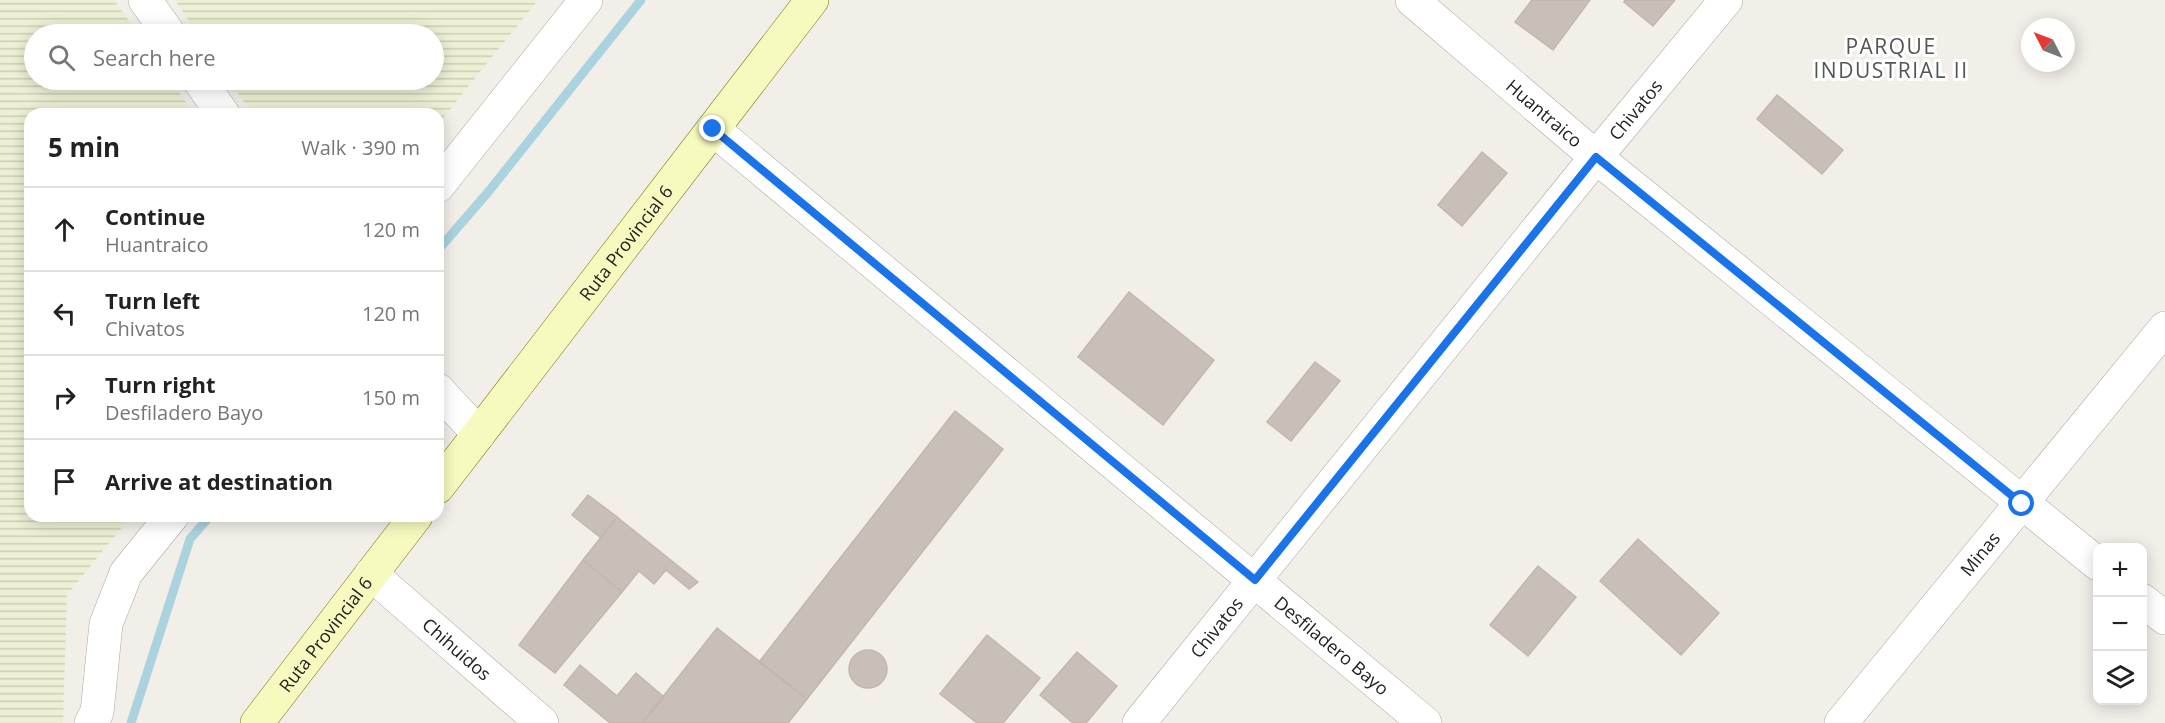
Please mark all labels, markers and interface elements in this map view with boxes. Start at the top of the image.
north arrow [2021,18,2075,72]
search box [24,24,444,90]
district label: PARQUE INDUSTRIAL II [1813,32,1969,84]
icon: search [45,41,78,74]
text: Search here [93,42,216,72]
street label: Huantraico [1501,74,1588,152]
street label: Chivatos [1603,74,1667,145]
route end [699,115,725,141]
text: 5 min [48,129,120,165]
text: Walk · 390 m [301,134,420,161]
street label: Ruta Provincial 6 [574,180,678,305]
text: Continue [105,201,205,231]
icon: ahead [48,213,81,246]
text: 120 m [362,216,420,243]
text: Huantraico [105,231,208,258]
text: Turn left [105,285,200,315]
icon: left [48,297,81,330]
text: 120 m [362,300,420,327]
text: Chivatos [105,315,185,342]
text: Turn right [105,369,216,399]
icon: right [48,381,81,414]
text: 150 m [362,384,420,411]
text: Desfiladero Bayo [105,399,263,426]
icon: arrive [48,465,81,498]
text: Arrive at destination [105,466,333,496]
route start [2008,490,2034,516]
street label: Minas [1955,527,2005,581]
map controls [2093,543,2147,705]
button: + [2093,543,2147,597]
street label: Ruta Provincial 6 [273,572,377,697]
street label: Desfiladero Bayo [1270,590,1394,700]
street label: Chivatos [1184,592,1248,663]
button: − [2093,597,2147,651]
street label: Chihuidos [417,612,496,686]
button: layers [2093,651,2147,705]

